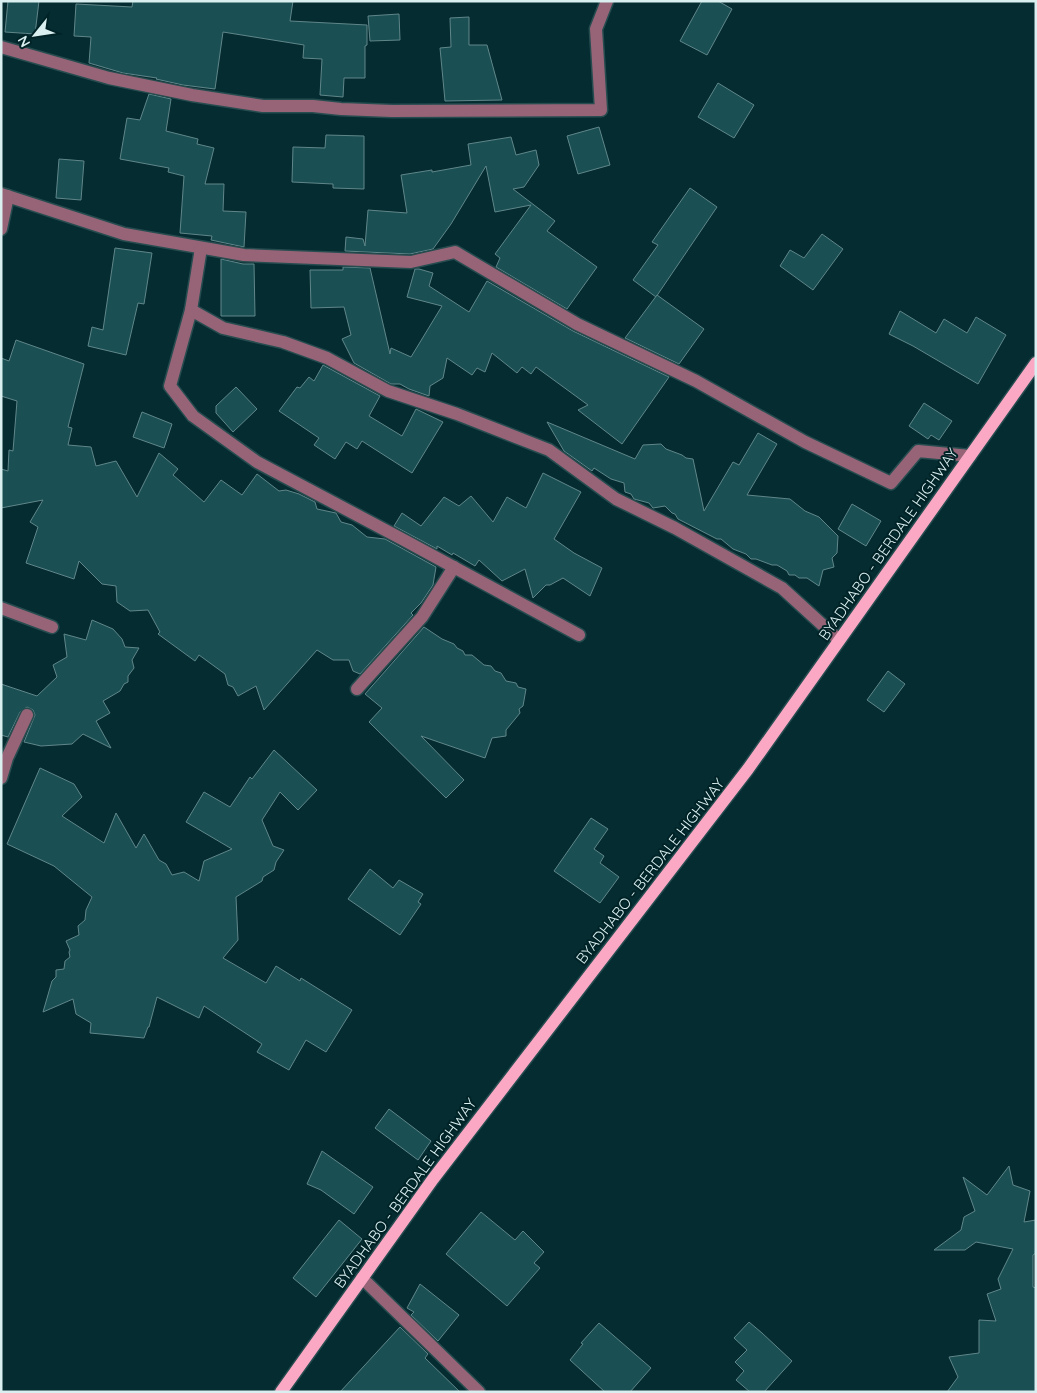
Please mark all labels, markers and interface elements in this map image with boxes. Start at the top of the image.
north arrow [10,10,60,60]
text: N [13,33,34,50]
street label: BYADHABO - BERDALE HIGHWAY [814,444,962,644]
street label: BYADHABO - BERDALE HIGHWAY [572,774,729,968]
street label: BYADHABO - BERDALE HIGHWAY [330,1094,481,1292]

